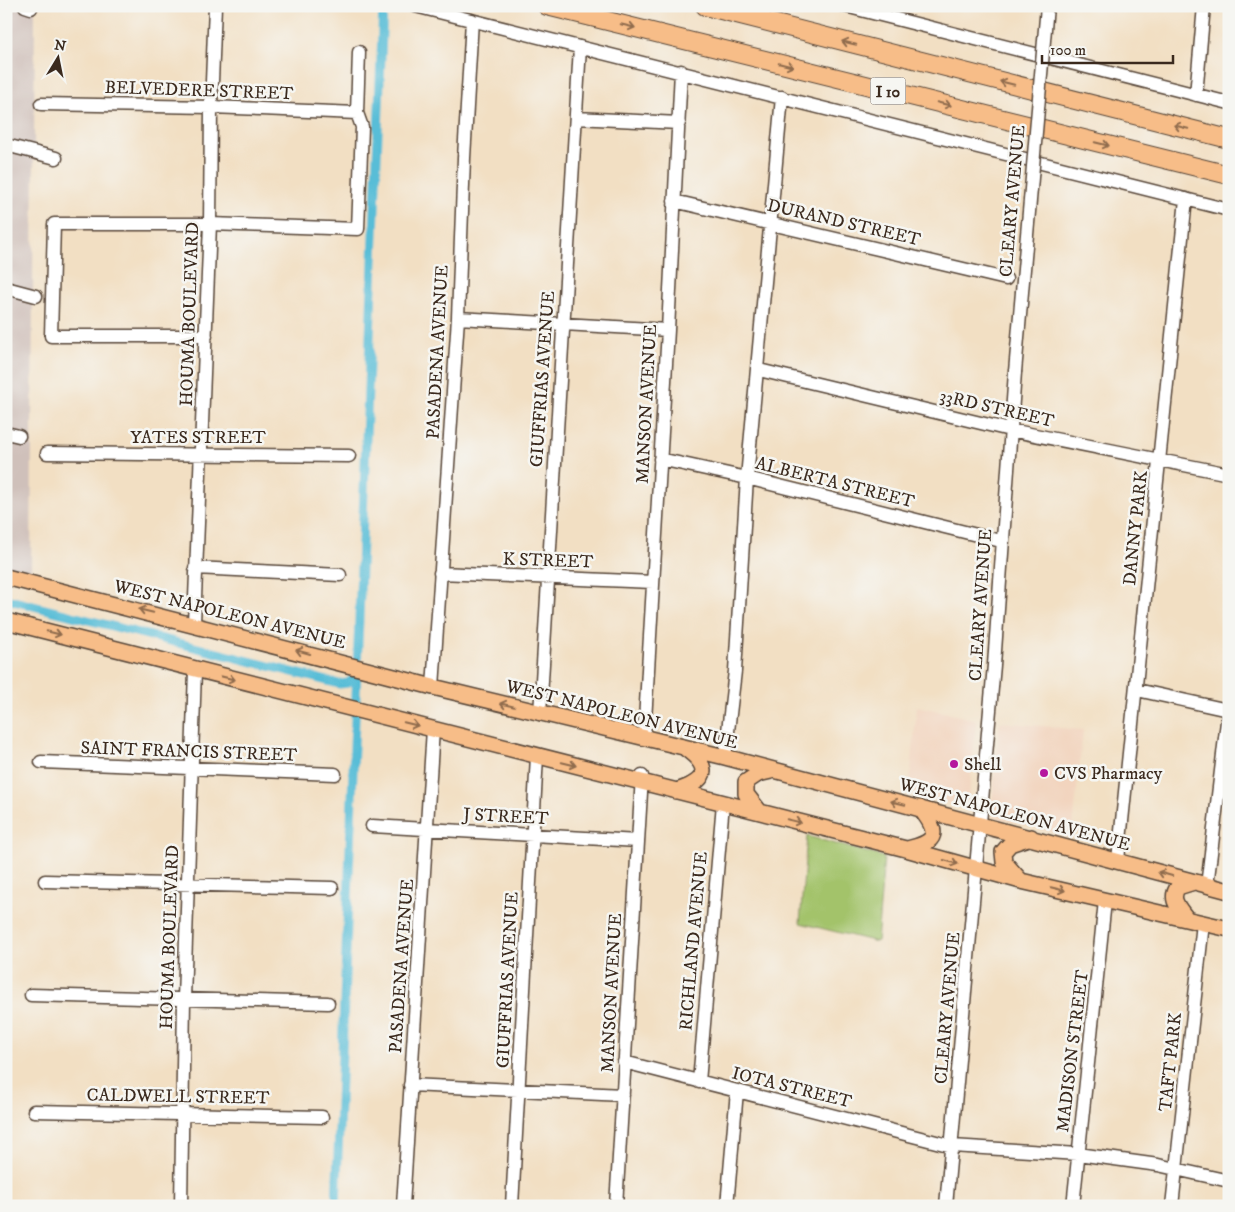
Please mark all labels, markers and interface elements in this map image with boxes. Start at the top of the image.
one-way arrow [620,22,636,31]
north arrow [32,32,82,82]
scale bar [1042,32,1174,64]
text: N [53,36,68,56]
one-way arrow [842,38,858,47]
text: 100 m [1050,41,1086,60]
one-way arrow [778,61,794,71]
street label: BELVEDERE STREET [104,77,294,105]
one-way arrow [999,77,1015,87]
road number: I 10 [870,78,906,104]
one-way arrow [935,100,951,110]
one-way arrow [1174,122,1190,131]
street label: CLEARY AVENUE [995,124,1031,278]
one-way arrow [1093,139,1109,149]
street label: DURAND STREET [765,195,923,251]
street label: HOUMA BOULEVARD [176,221,204,407]
street label: PASADENA AVENUE [422,264,454,440]
street label: GIUFFRIAS AVENUE [526,290,560,468]
street label: MANSON AVENUE [632,323,662,484]
street label: 33RD STREET [937,385,1057,433]
street label: YATES STREET [130,427,266,449]
street label: ALBERTA STREET [753,453,917,513]
street label: DANNY PARK [1119,469,1153,587]
street label: CLEARY AVENUE [965,528,997,682]
street label: K STREET [502,548,594,574]
street label: WEST NAPOLEON AVENUE [110,575,348,655]
one-way arrow [138,606,154,616]
one-way arrow [45,629,61,638]
one-way arrow [296,647,312,656]
one-way arrow [219,674,235,684]
street label: WEST NAPOLEON AVENUE [502,675,740,755]
one-way arrow [500,700,516,709]
one-way arrow [403,719,419,729]
street label: SAINT FRANCIS STREET [80,737,298,767]
place label: Shell [964,754,1002,776]
marker: Shell [948,758,960,770]
one-way arrow [560,760,576,769]
place label: CVS Pharmacy [1054,763,1163,785]
marker: CVS Pharmacy [1038,767,1050,779]
street label: WEST NAPOLEON AVENUE [896,773,1133,857]
one-way arrow [891,798,907,807]
street label: J STREET [461,804,549,830]
one-way arrow [786,817,802,826]
street label: HOUMA BOULEVARD [156,844,184,1030]
street label: RICHLAND AVENUE [675,850,713,1032]
one-way arrow [943,858,959,868]
one-way arrow [1157,868,1173,878]
street label: PASADENA AVENUE [385,878,419,1054]
one-way arrow [1049,885,1065,894]
street label: GIUFFRIAS AVENUE [492,891,524,1069]
street label: MANSON AVENUE [597,912,627,1073]
street label: CLEARY AVENUE [930,931,966,1085]
street label: MADISON STREET [1052,968,1094,1134]
street label: TAFT PARK [1155,1011,1187,1113]
street label: IOTA STREET [730,1062,854,1114]
street label: CALDWELL STREET [86,1084,270,1110]

